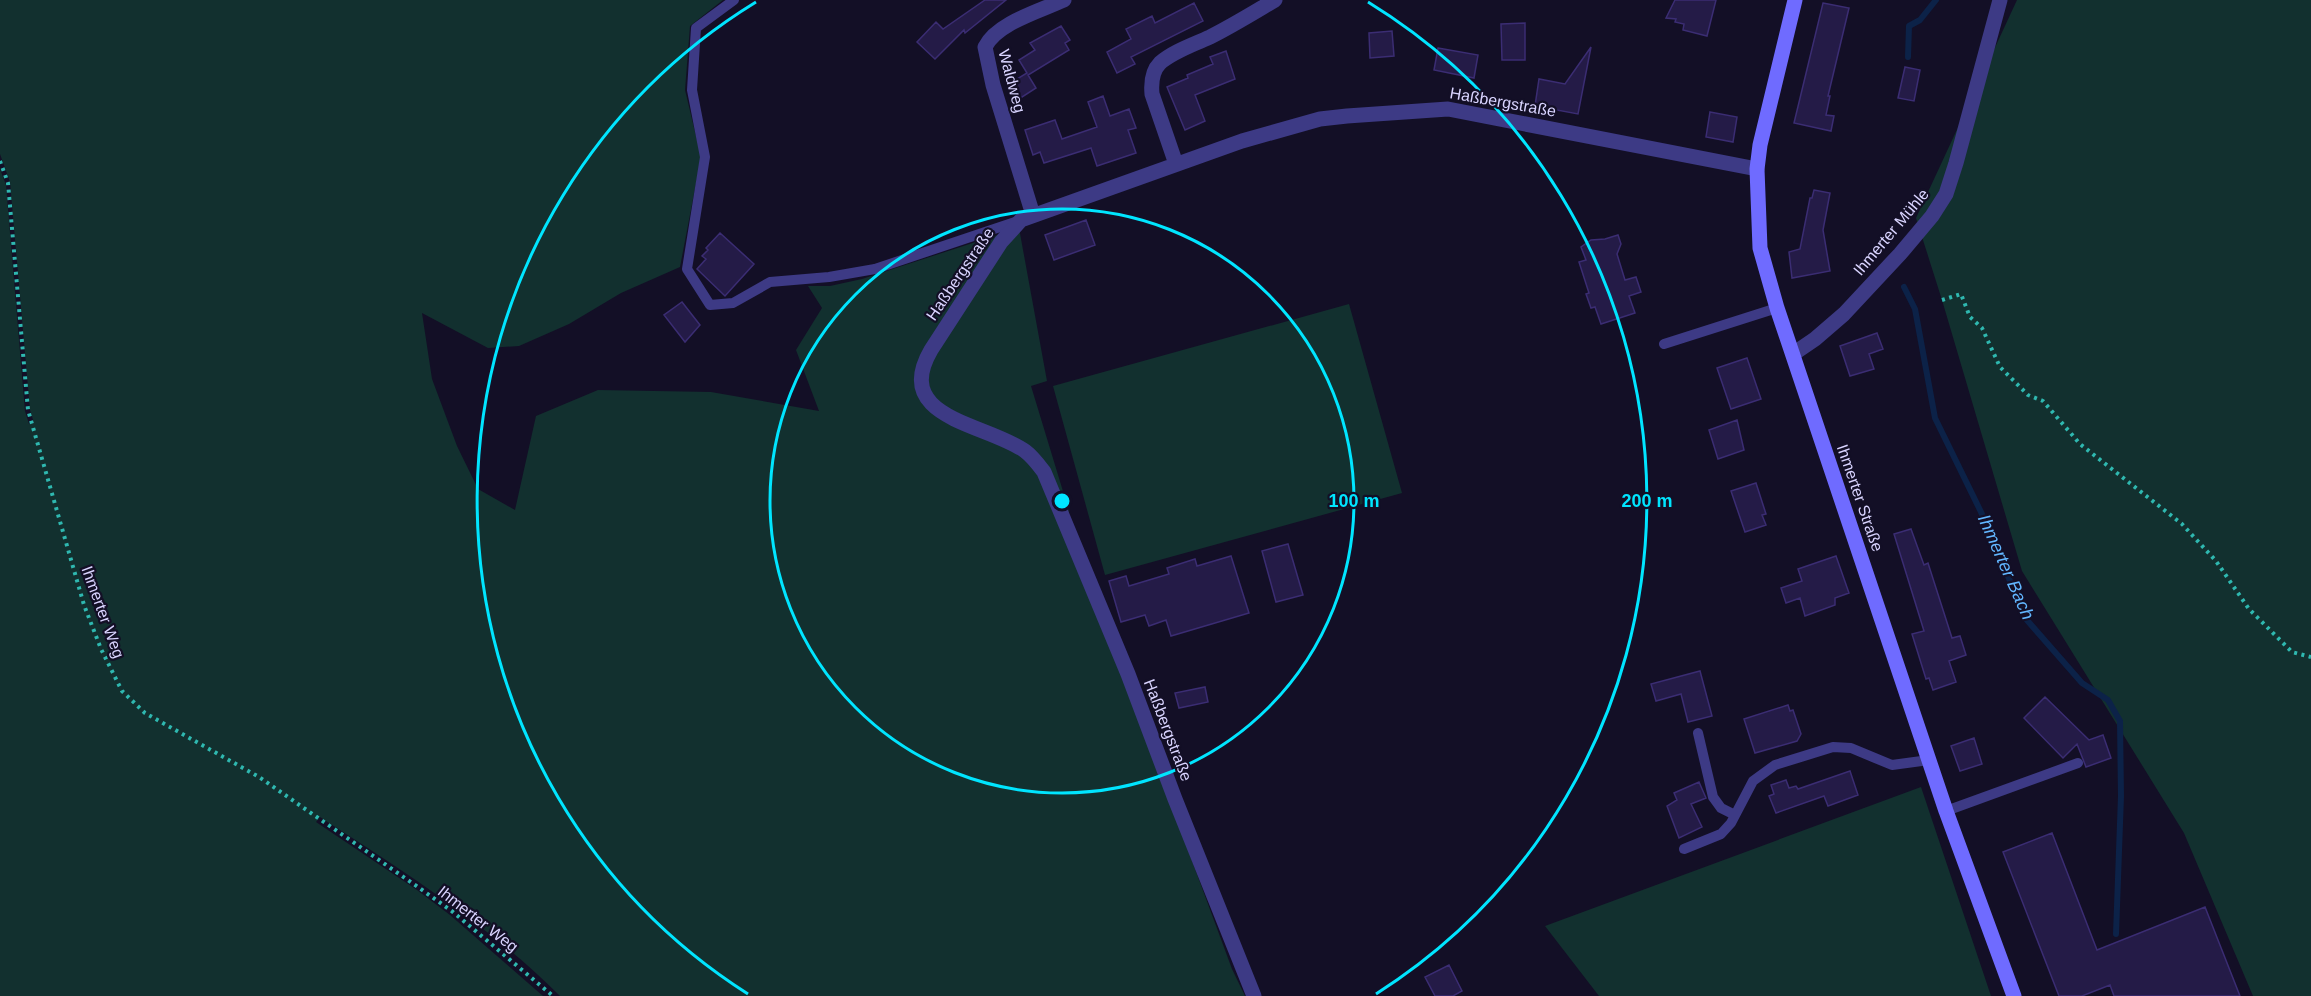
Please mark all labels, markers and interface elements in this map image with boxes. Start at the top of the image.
street label: Waldweg [995,47,1029,115]
street label: Haßbergstraße [1449,84,1558,120]
street label: Ihmerter Mühle [1850,185,1932,279]
street label: Haßbergstraße [923,225,997,323]
street label: Ihmerter Straße [1834,442,1886,554]
centre of rings [1052,491,1072,511]
text: 100 m [1328,491,1380,511]
text: 200 m [1621,491,1673,511]
water label: Ihmerter Bach [1974,511,2038,623]
street label: Ihmerter Weg [78,564,128,660]
street label: Haßbergstraße [1141,677,1195,783]
street label: Ihmerter Weg [435,883,521,955]

